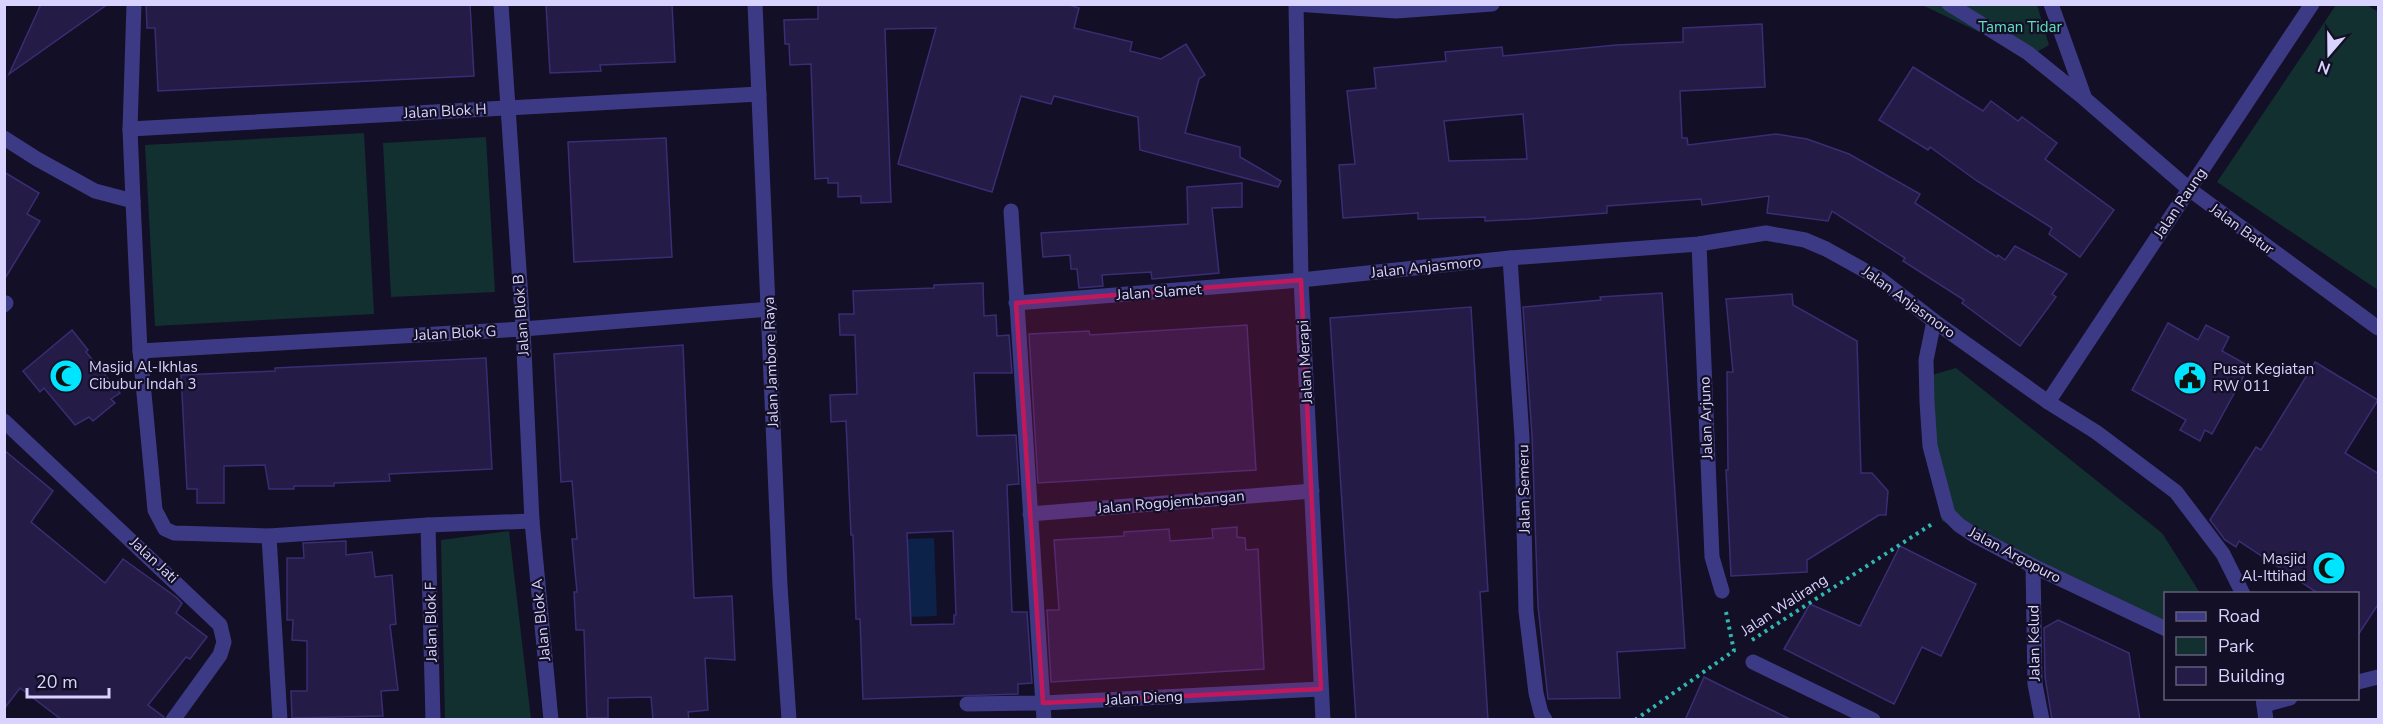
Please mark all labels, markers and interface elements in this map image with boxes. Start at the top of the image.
park label: Taman Tidar [1978,17,2062,37]
north arrow [2299,24,2359,84]
text: N [2315,55,2334,80]
street label: Jalan Blok H [402,99,487,123]
street label: Jalan Raung [2148,164,2211,243]
street label: Jalan Batur [2205,198,2279,259]
street label: Jalan Anjasmoro [1369,251,1482,283]
street label: Jalan Anjasmoro [1858,261,1960,343]
street label: Jalan Blok B [508,273,534,358]
street label: Jalan Slamet [1115,279,1203,305]
street label: Jalan Jambore Raya [759,296,783,429]
street label: Jalan Merapi [1293,320,1317,405]
street label: Jalan Blok G [412,321,497,345]
place label: Masjid Al-Ikhlas Cibubur Indah 3 [89,357,198,394]
mosque icon: Masjid Al-Ikhlas Cibubur Indah 3 [48,358,84,394]
place label: Pusat Kegiatan RW 011 [2213,359,2314,396]
public building icon: Pusat Kegiatan RW 011 [2172,360,2208,396]
street label: Jalan Arjuno [1695,376,1717,461]
street label: Jalan Semeru [1513,444,1535,535]
street label: Jalan Rogojembangan [1096,486,1245,518]
street label: Jalan Argopuro [1965,522,2065,588]
street label: Jalan Jati [125,532,182,587]
place label: Masjid Al-Ittihad [2242,549,2306,586]
mosque icon: Masjid Al-Ittihad [2311,550,2347,586]
street label: Jalan Walirang [1736,569,1831,641]
street label: Jalan Blok A [527,578,555,663]
street label: Jalan Blok F [420,582,442,663]
legend [2164,592,2359,700]
text: Road [2218,604,2260,628]
street label: Jalan Kelud [2023,605,2045,682]
text: Park [2218,634,2255,658]
scale bar [27,661,110,699]
text: Building [2218,664,2285,688]
text: 20 m [36,670,78,694]
street label: Jalan Dieng [1104,686,1183,710]

